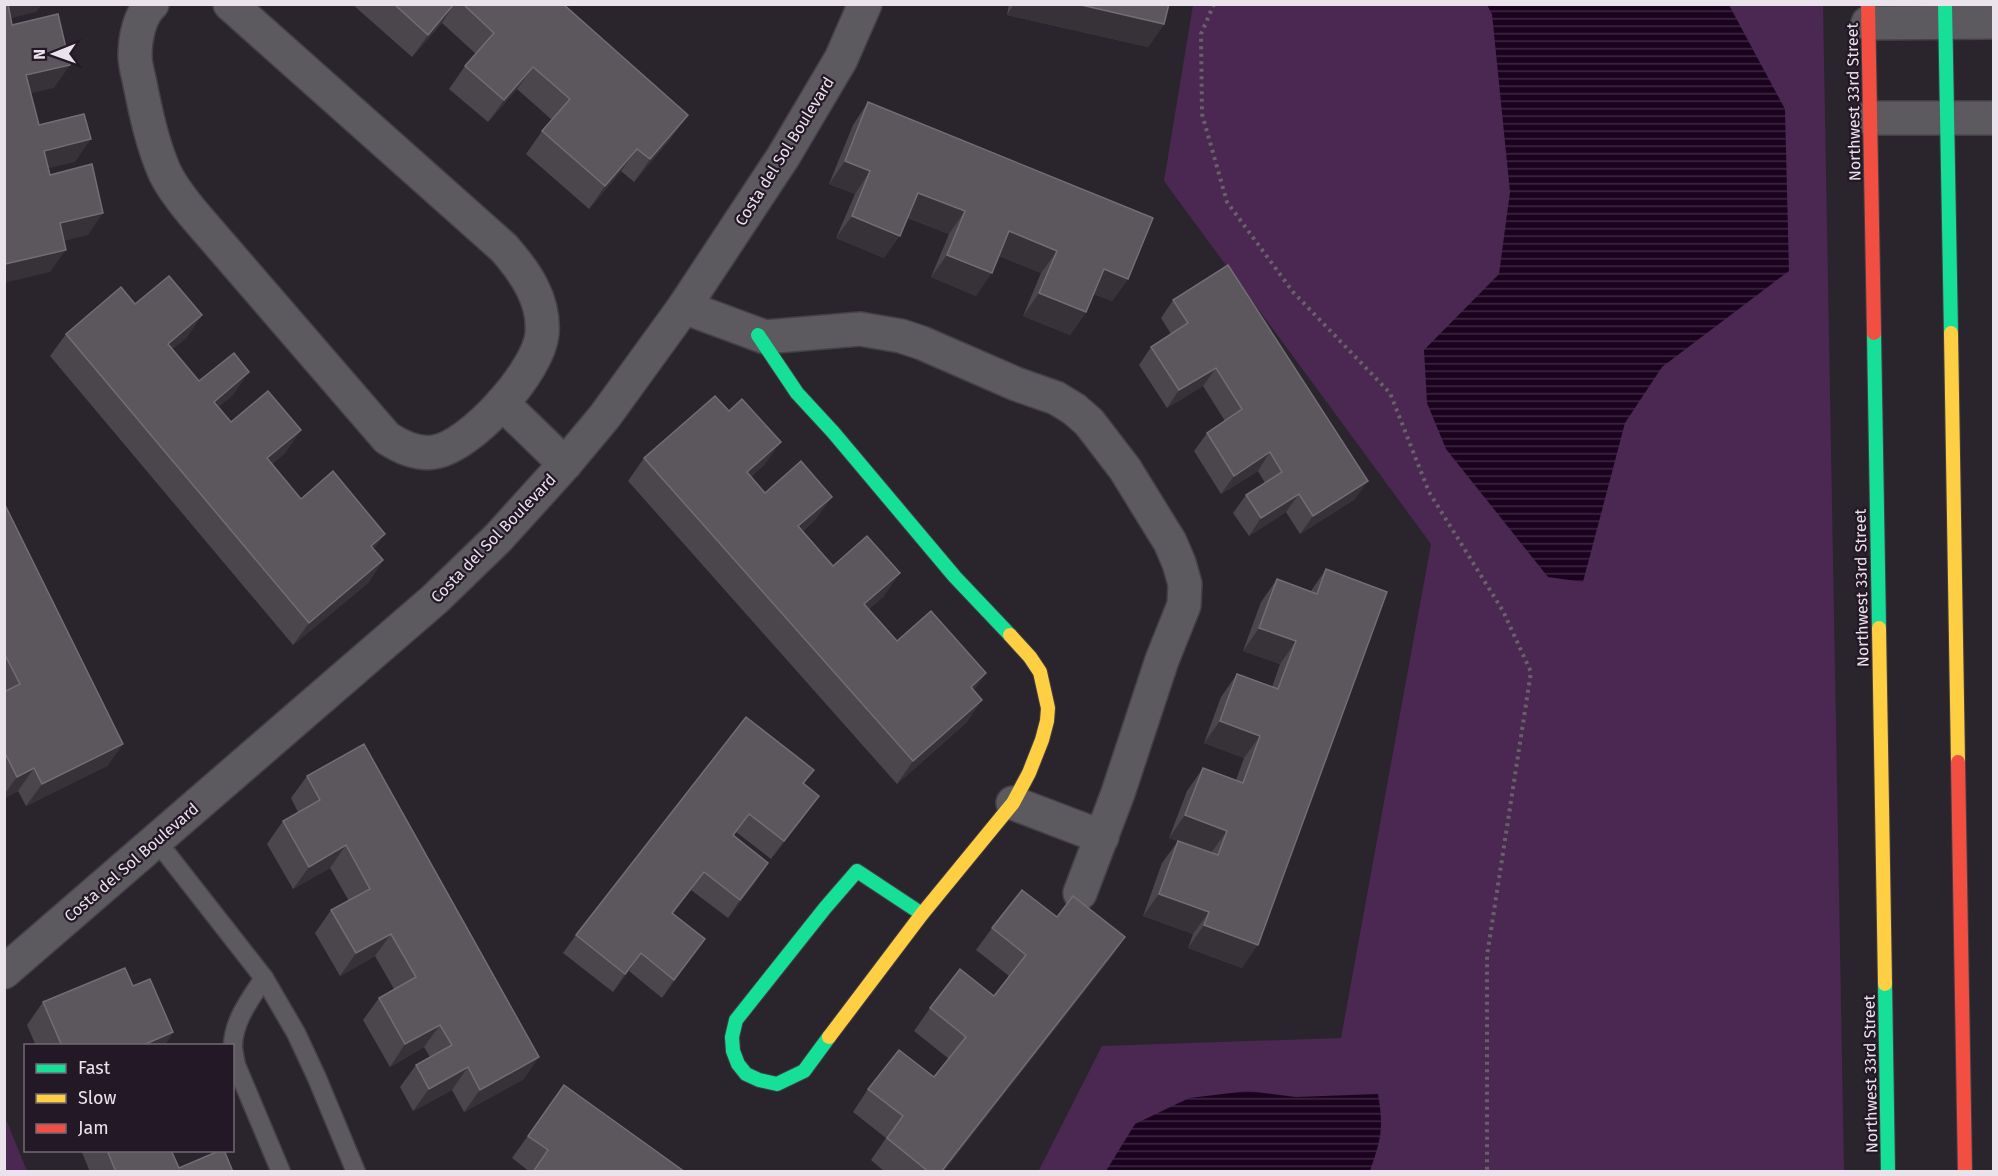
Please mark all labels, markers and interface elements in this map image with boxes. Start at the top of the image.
street label: Northwest 33rd Street [1843,23,1864,181]
north arrow [24,24,84,84]
text: N [30,49,49,60]
street label: Costa del Sol Boulevard [731,74,838,229]
street label: Costa del Sol Boulevard [427,470,560,607]
street label: Northwest 33rd Street [1851,509,1872,667]
street label: Costa del Sol Boulevard [60,799,202,926]
street label: Northwest 33rd Street [1860,995,1881,1153]
legend [24,1044,234,1152]
text: Fast [78,1057,111,1079]
text: Slow [78,1087,117,1109]
text: Jam [78,1117,109,1139]

